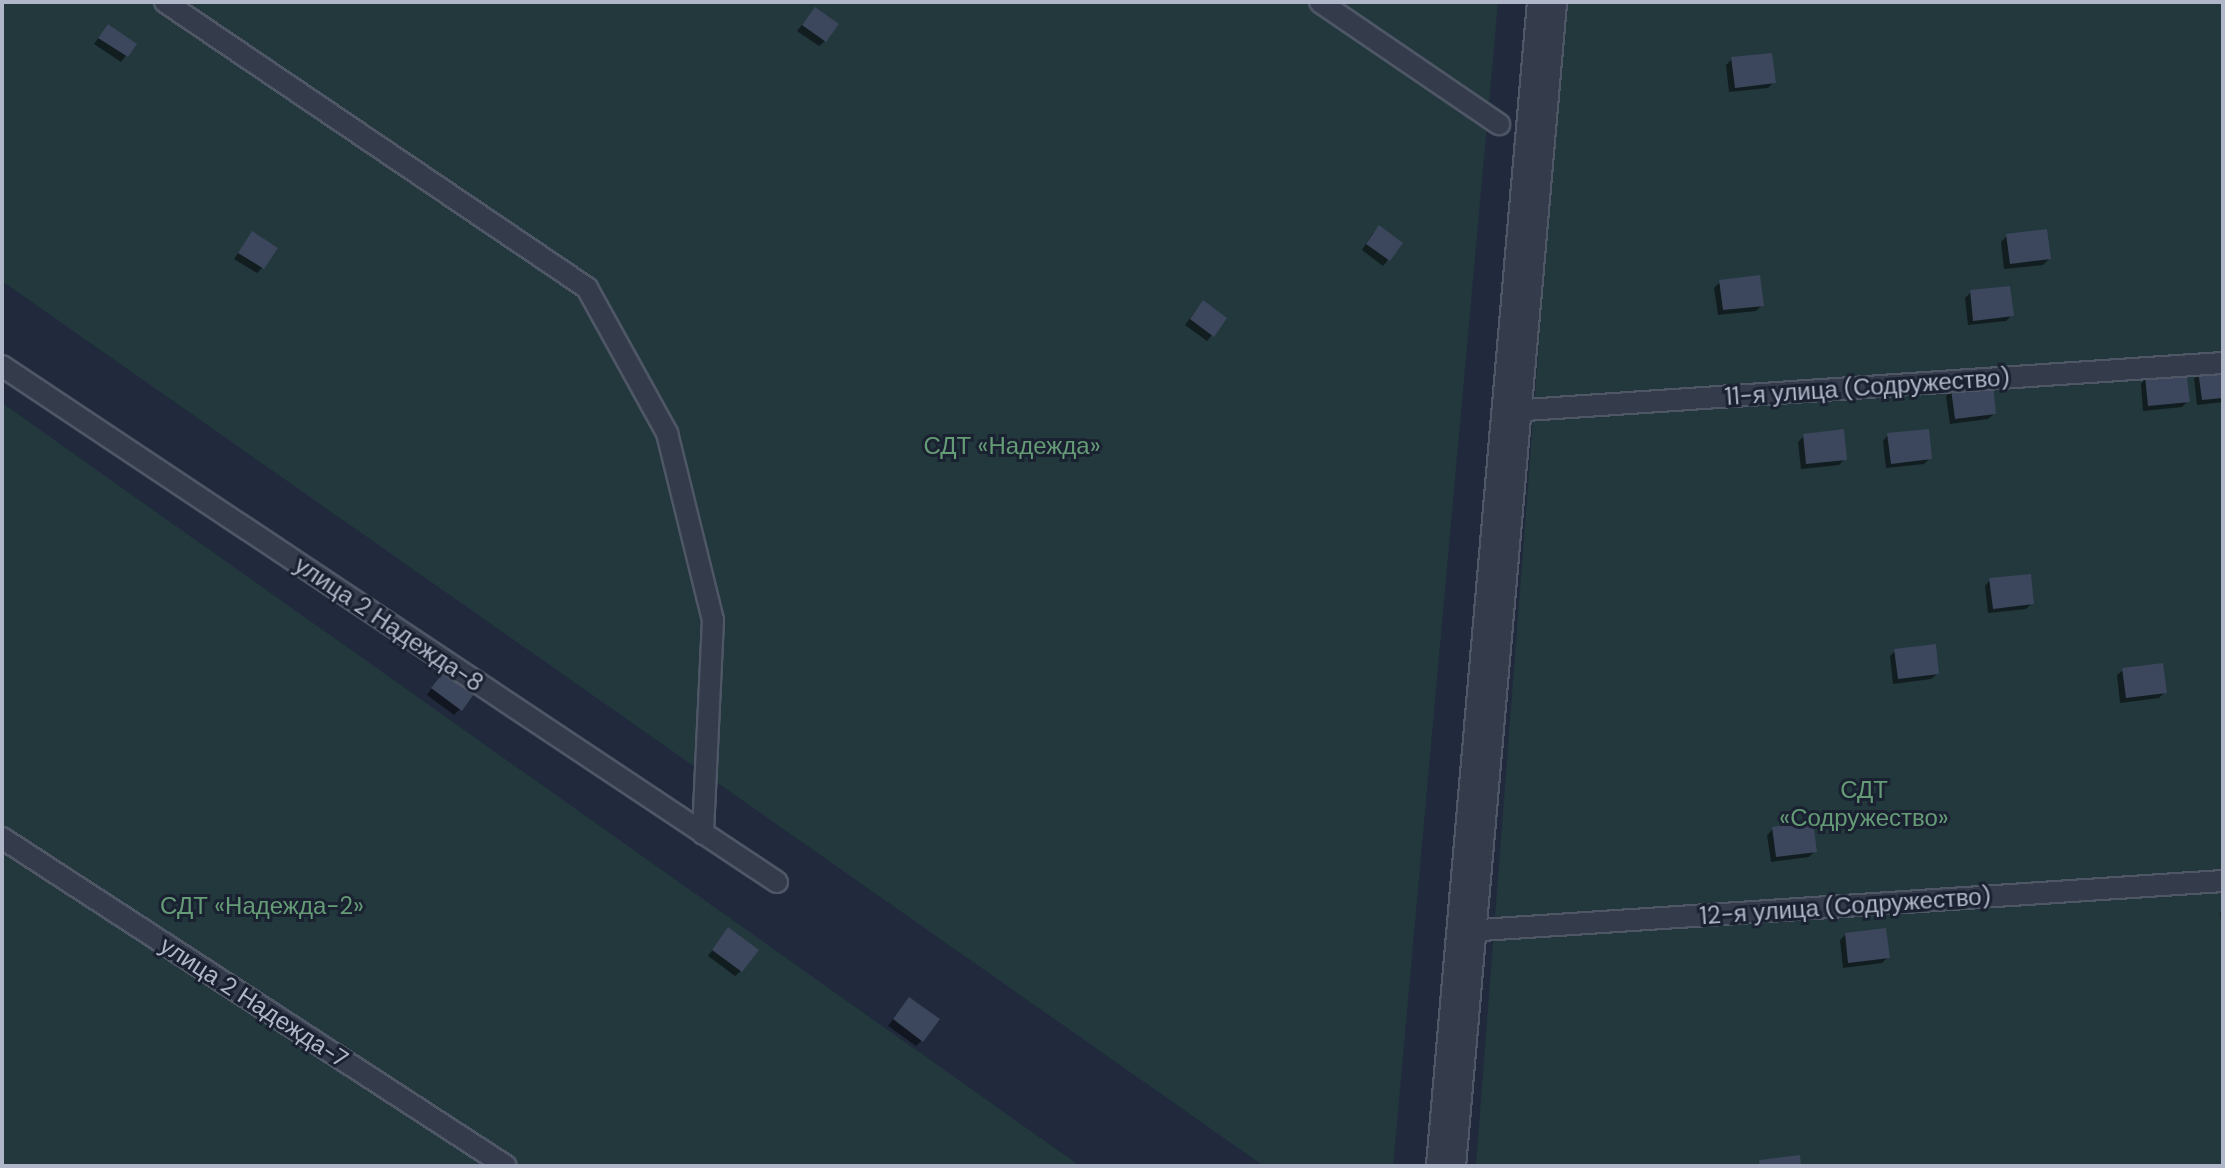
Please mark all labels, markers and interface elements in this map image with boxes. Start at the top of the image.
street label: 11-я улица (Содружество) [1724,363,2010,411]
park label: СДТ «Надежда» [924,432,1100,460]
street label: улица 2 Надежда-8 [289,550,489,698]
park label: СДТ «Содружество» [1779,776,1949,832]
street label: 12-я улица (Содружество) [1699,881,1991,931]
park label: СДТ «Надежда-2» [160,892,364,920]
street label: улица 2 Надежда-7 [155,931,353,1073]

